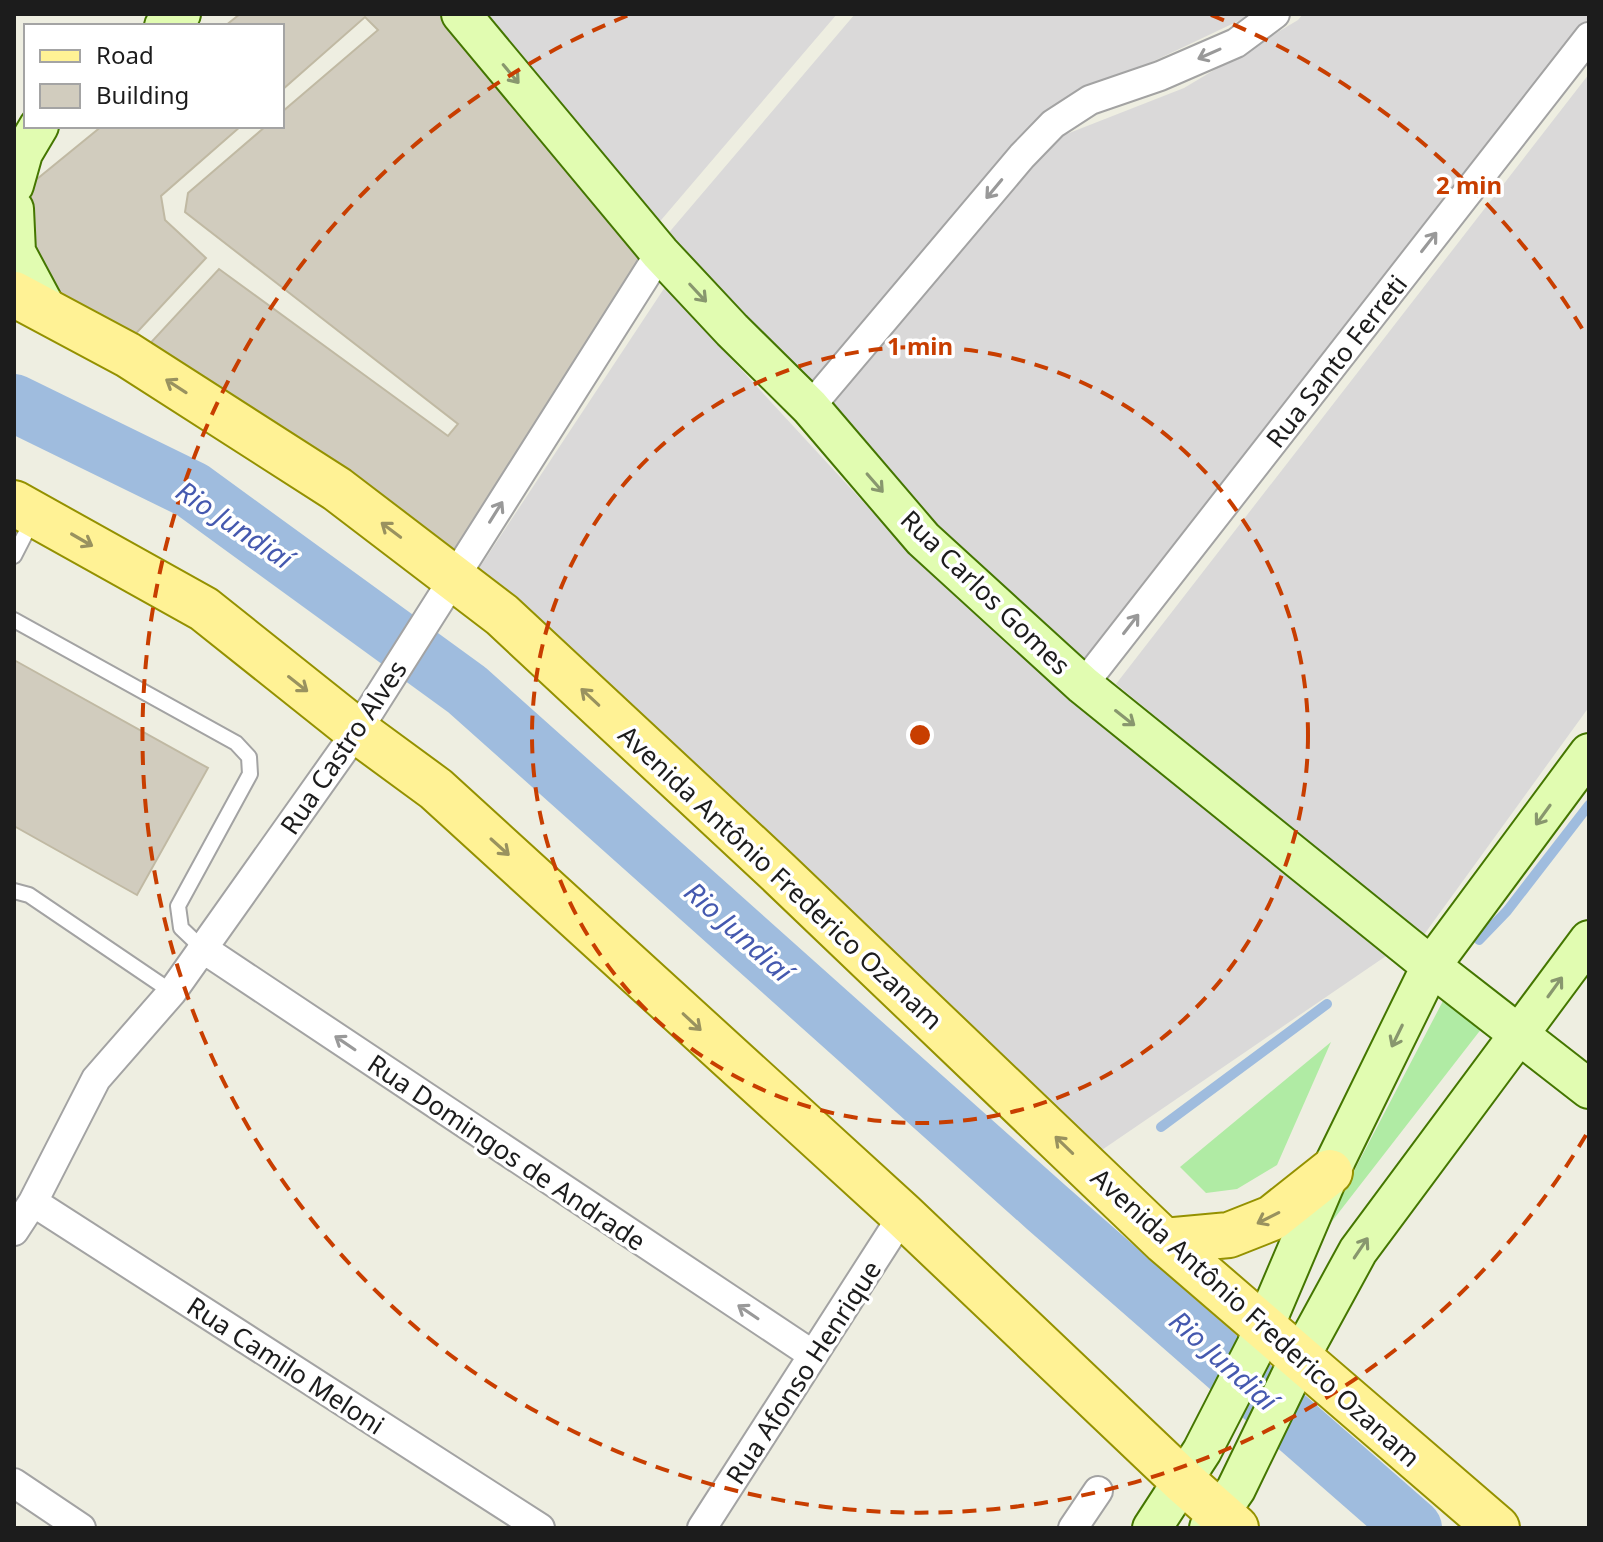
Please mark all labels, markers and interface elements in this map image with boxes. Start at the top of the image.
legend [24,24,284,128]
text: Road [96,38,154,71]
one-way arrow [1197,48,1222,63]
one-way arrow [502,63,520,83]
text: Building [96,78,189,111]
text: 2 min [1436,168,1502,201]
one-way arrow [985,178,1003,199]
one-way arrow [1421,232,1438,253]
street label: Rua Santo Ferreti [1257,267,1415,455]
one-way arrow [688,282,706,302]
text: 1 min [887,329,953,362]
one-way arrow [165,377,187,394]
water label: Rio Jundiaí [169,471,304,579]
one-way arrow [866,472,884,492]
one-way arrow [489,501,505,524]
street label: Rua Carlos Gomes [893,502,1079,682]
one-way arrow [381,522,402,539]
one-way arrow [70,532,93,548]
one-way arrow [1123,614,1140,635]
street label: Rua Castro Alves [271,653,415,841]
one-way arrow [287,675,308,693]
one-way arrow [581,688,601,707]
one-way arrow [1114,709,1135,726]
street label: Avenida Antônio Frederico Ozanam [611,717,951,1037]
centre of rings [906,721,934,749]
one-way arrow [1534,804,1551,826]
one-way arrow [490,838,510,856]
water label: Rio Jundiaí [677,872,804,992]
one-way arrow [1546,977,1563,998]
one-way arrow [682,1013,702,1031]
one-way arrow [1388,1024,1404,1048]
one-way arrow [334,1035,357,1051]
street label: Rua Domingos de Andrade [361,1045,653,1259]
one-way arrow [1054,1136,1074,1155]
street label: Avenida Antônio Frederico Ozanam [1084,1159,1428,1475]
one-way arrow [1257,1211,1280,1227]
one-way arrow [1353,1237,1369,1260]
street label: Rua Afonso Henrique [717,1253,889,1491]
street label: Rua Camilo Meloni [180,1288,392,1442]
water label: Rio Jundiaí [1162,1301,1289,1421]
one-way arrow [737,1304,759,1320]

